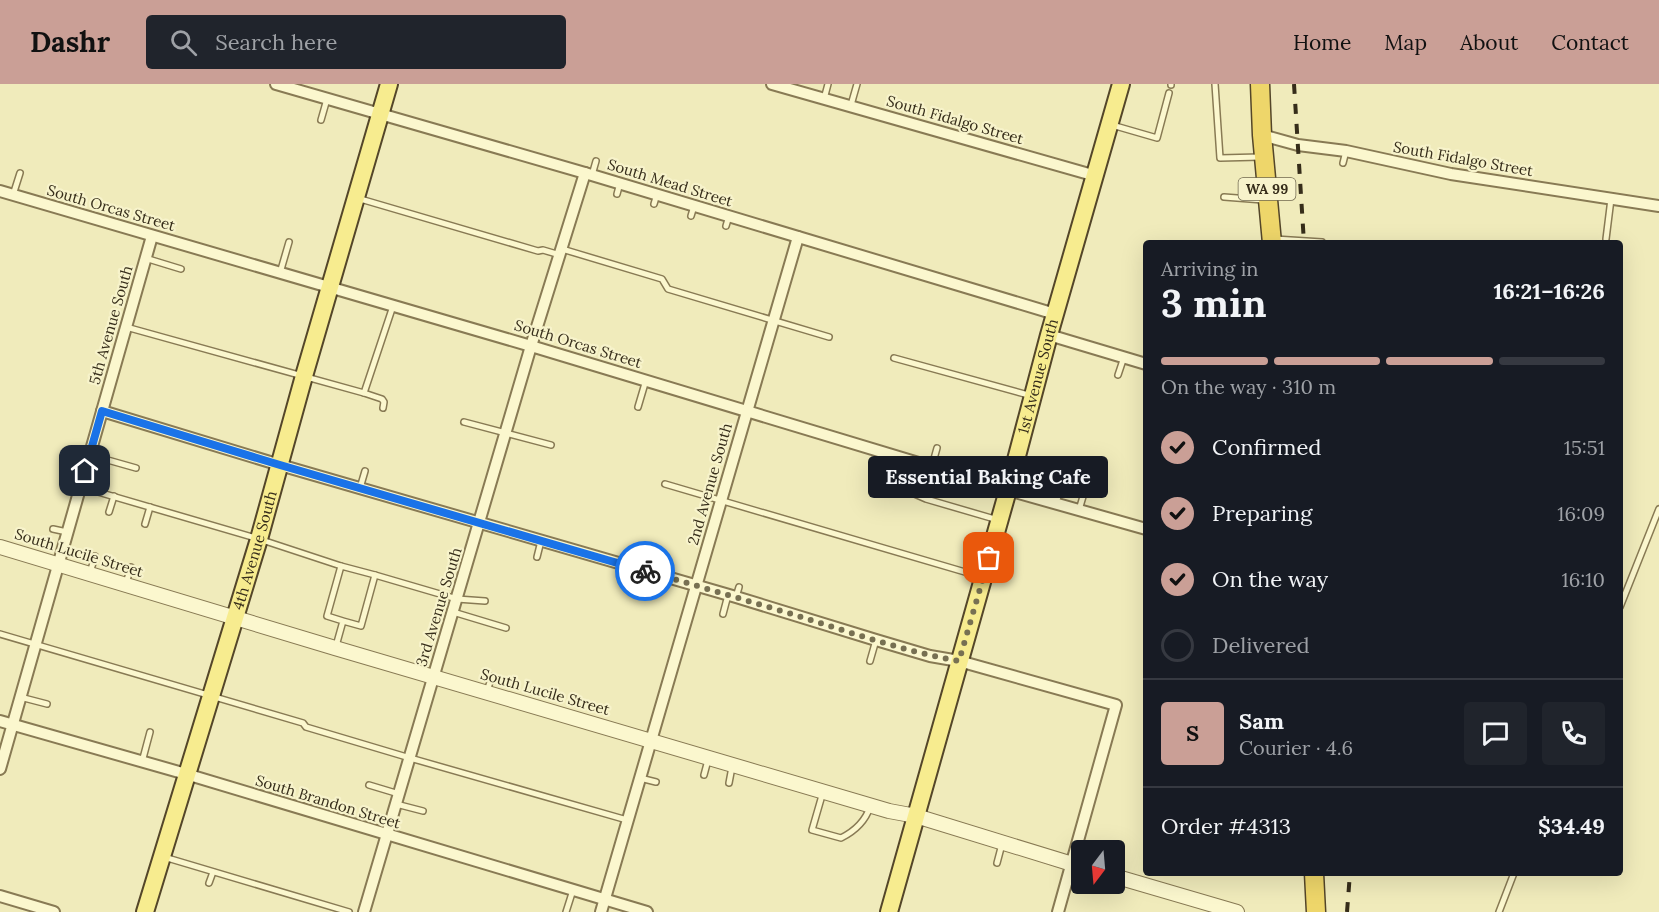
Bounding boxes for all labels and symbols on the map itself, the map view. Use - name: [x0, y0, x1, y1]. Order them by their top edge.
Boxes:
- street label: South Fidalgo Street: [884, 91, 1026, 148]
- street label: South Fidalgo Street: [1392, 137, 1535, 180]
- street label: South Mead Street: [605, 154, 735, 211]
- road number: WA 99: [1238, 178, 1296, 200]
- street label: South Orcas Street: [45, 180, 178, 235]
- street label: 5th Avenue South: [84, 263, 137, 387]
- street label: South Orcas Street: [512, 315, 644, 372]
- street label: 1st Avenue South: [1013, 317, 1062, 436]
- street label: 2nd Avenue South: [683, 421, 736, 547]
- pin: [59, 445, 110, 496]
- callout: Essential Baking Cafe: [869, 456, 1109, 498]
- street label: 4th Avenue South: [228, 489, 281, 612]
- street label: South Lucile Street: [13, 524, 146, 581]
- pin: [963, 532, 1014, 583]
- courier: [615, 541, 675, 601]
- street label: 3rd Avenue South: [411, 545, 466, 669]
- street label: South Lucile Street: [478, 664, 612, 719]
- street label: South Brandon Street: [253, 770, 403, 833]
- north arrow: [1071, 840, 1125, 894]

